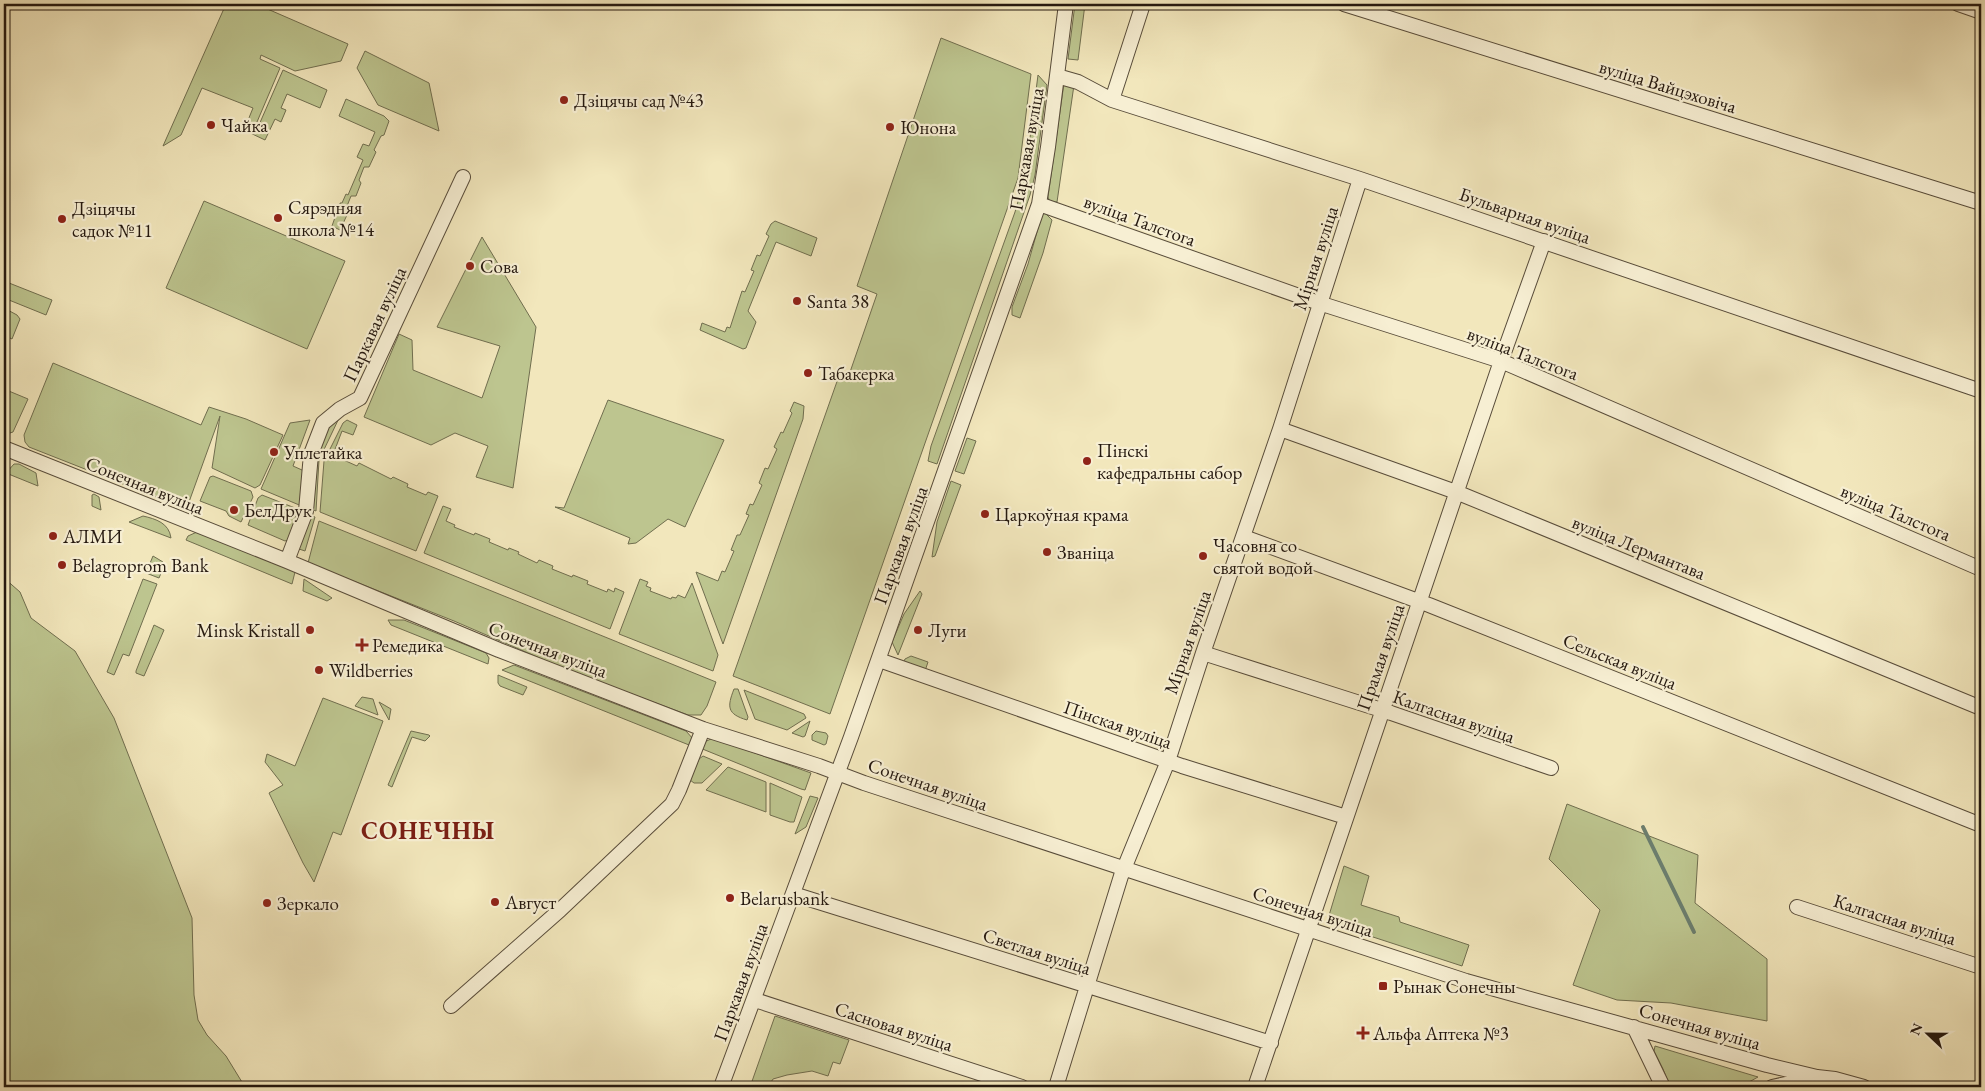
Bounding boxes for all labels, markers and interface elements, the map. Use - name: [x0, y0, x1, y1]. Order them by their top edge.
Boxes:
- street label: вуліца Вайцэховіча: [1596, 54, 1740, 119]
- street label: Паркавая вуліца: [1003, 85, 1050, 212]
- place label: Дзіцячы сад №43: [574, 88, 704, 113]
- marker: Дзіцячы сад №43: [558, 94, 570, 106]
- place label: Чайка: [221, 113, 268, 138]
- place label: Юнона: [900, 115, 957, 140]
- marker: Чайка: [205, 119, 217, 131]
- marker: Юнона: [884, 121, 896, 133]
- street label: Бульварная вуліца: [1456, 181, 1594, 250]
- street label: вуліца Талстога: [1080, 189, 1200, 252]
- place label: Сярэдняя школа №14: [288, 195, 375, 242]
- place label: Дзіцячы садок №11: [72, 196, 153, 243]
- street label: Мірная вуліца: [1287, 202, 1344, 313]
- marker: Сярэдняя школа №14: [272, 212, 284, 224]
- marker: Дзіцячы садок №11: [56, 213, 68, 225]
- place label: Сова: [480, 254, 519, 279]
- marker: Сова: [464, 260, 476, 272]
- street label: Паркавая вуліца: [337, 262, 412, 386]
- place label: Santa 38: [807, 289, 869, 314]
- marker: Santa 38: [791, 295, 803, 307]
- street label: вуліца Талстога: [1464, 321, 1582, 386]
- place label: Табакерка: [818, 361, 895, 386]
- marker: Табакерка: [802, 367, 814, 379]
- place label: Пінскі кафедральны сабор: [1097, 438, 1243, 485]
- place label: Уплетайка: [283, 440, 363, 465]
- marker: Уплетайка: [268, 446, 280, 458]
- street label: Сонечная вуліца: [82, 450, 208, 521]
- marker: Пінскі кафедральны сабор: [1081, 455, 1093, 467]
- street label: вуліца Талстога: [1837, 478, 1955, 547]
- street label: Паркавая вуліца: [867, 482, 934, 608]
- place label: БелДрук: [244, 498, 312, 523]
- place label: Царкоўная крама: [995, 502, 1129, 527]
- marker: БелДрук: [228, 504, 240, 516]
- marker: Царкоўная крама: [979, 508, 991, 520]
- street label: вуліца Лермантава: [1569, 509, 1709, 586]
- place label: АЛМИ: [62, 524, 122, 549]
- marker: АЛМИ: [47, 530, 59, 542]
- place label: Часовня со святой водой: [1213, 533, 1313, 580]
- place label: Званіца: [1057, 540, 1115, 565]
- marker: Званіца: [1041, 546, 1053, 558]
- marker: Часовня со святой водой: [1197, 550, 1209, 562]
- place label: Belagroprom Bank: [72, 553, 210, 578]
- marker: Belagroprom Bank: [56, 559, 68, 571]
- street label: Мірная вуліца: [1158, 587, 1217, 697]
- street label: Прамая вуліца: [1351, 600, 1411, 714]
- street label: Сонечная вуліца: [485, 615, 611, 684]
- place label: Minsk Kristall: [197, 618, 300, 643]
- place label: Луги: [928, 618, 967, 643]
- marker: Minsk Kristall: [304, 624, 316, 636]
- marker: Луги: [912, 624, 924, 636]
- street label: Сельская вуліца: [1559, 627, 1681, 696]
- place label: Ремедика: [372, 633, 444, 658]
- marker: Ремедика: [356, 639, 368, 651]
- place label: Wildberries: [329, 658, 413, 683]
- marker: Wildberries: [313, 664, 325, 676]
- street label: Калгасная вуліца: [1389, 684, 1519, 749]
- street label: Пінская вуліца: [1060, 694, 1176, 755]
- street label: Сонечная вуліца: [865, 752, 992, 817]
- district label: СОНЕЧНЫ: [361, 815, 495, 846]
- street label: Сонечная вуліца: [1249, 880, 1377, 943]
- place label: Belarusbank: [740, 886, 830, 911]
- street label: Калгасная вуліца: [1830, 888, 1960, 951]
- place label: Август: [504, 890, 557, 915]
- place label: Зеркало: [277, 891, 339, 916]
- marker: Belarusbank: [724, 892, 736, 904]
- marker: Август: [489, 896, 501, 908]
- marker: Зеркало: [261, 897, 273, 909]
- street label: Паркавая вуліца: [707, 919, 774, 1045]
- street label: Светлая вуліца: [980, 922, 1094, 981]
- place label: Рынак Сонечны: [1393, 974, 1516, 999]
- marker: Рынак Сонечны: [1377, 980, 1389, 992]
- street label: Сасновая вуліца: [832, 996, 956, 1057]
- street label: Сонечная вуліца: [1636, 997, 1764, 1056]
- north arrow: [1902, 1008, 1952, 1058]
- text: N: [1905, 1020, 1927, 1038]
- place label: Альфа Аптека №3: [1372, 1021, 1509, 1046]
- marker: Альфа Аптека №3: [1357, 1027, 1369, 1039]

